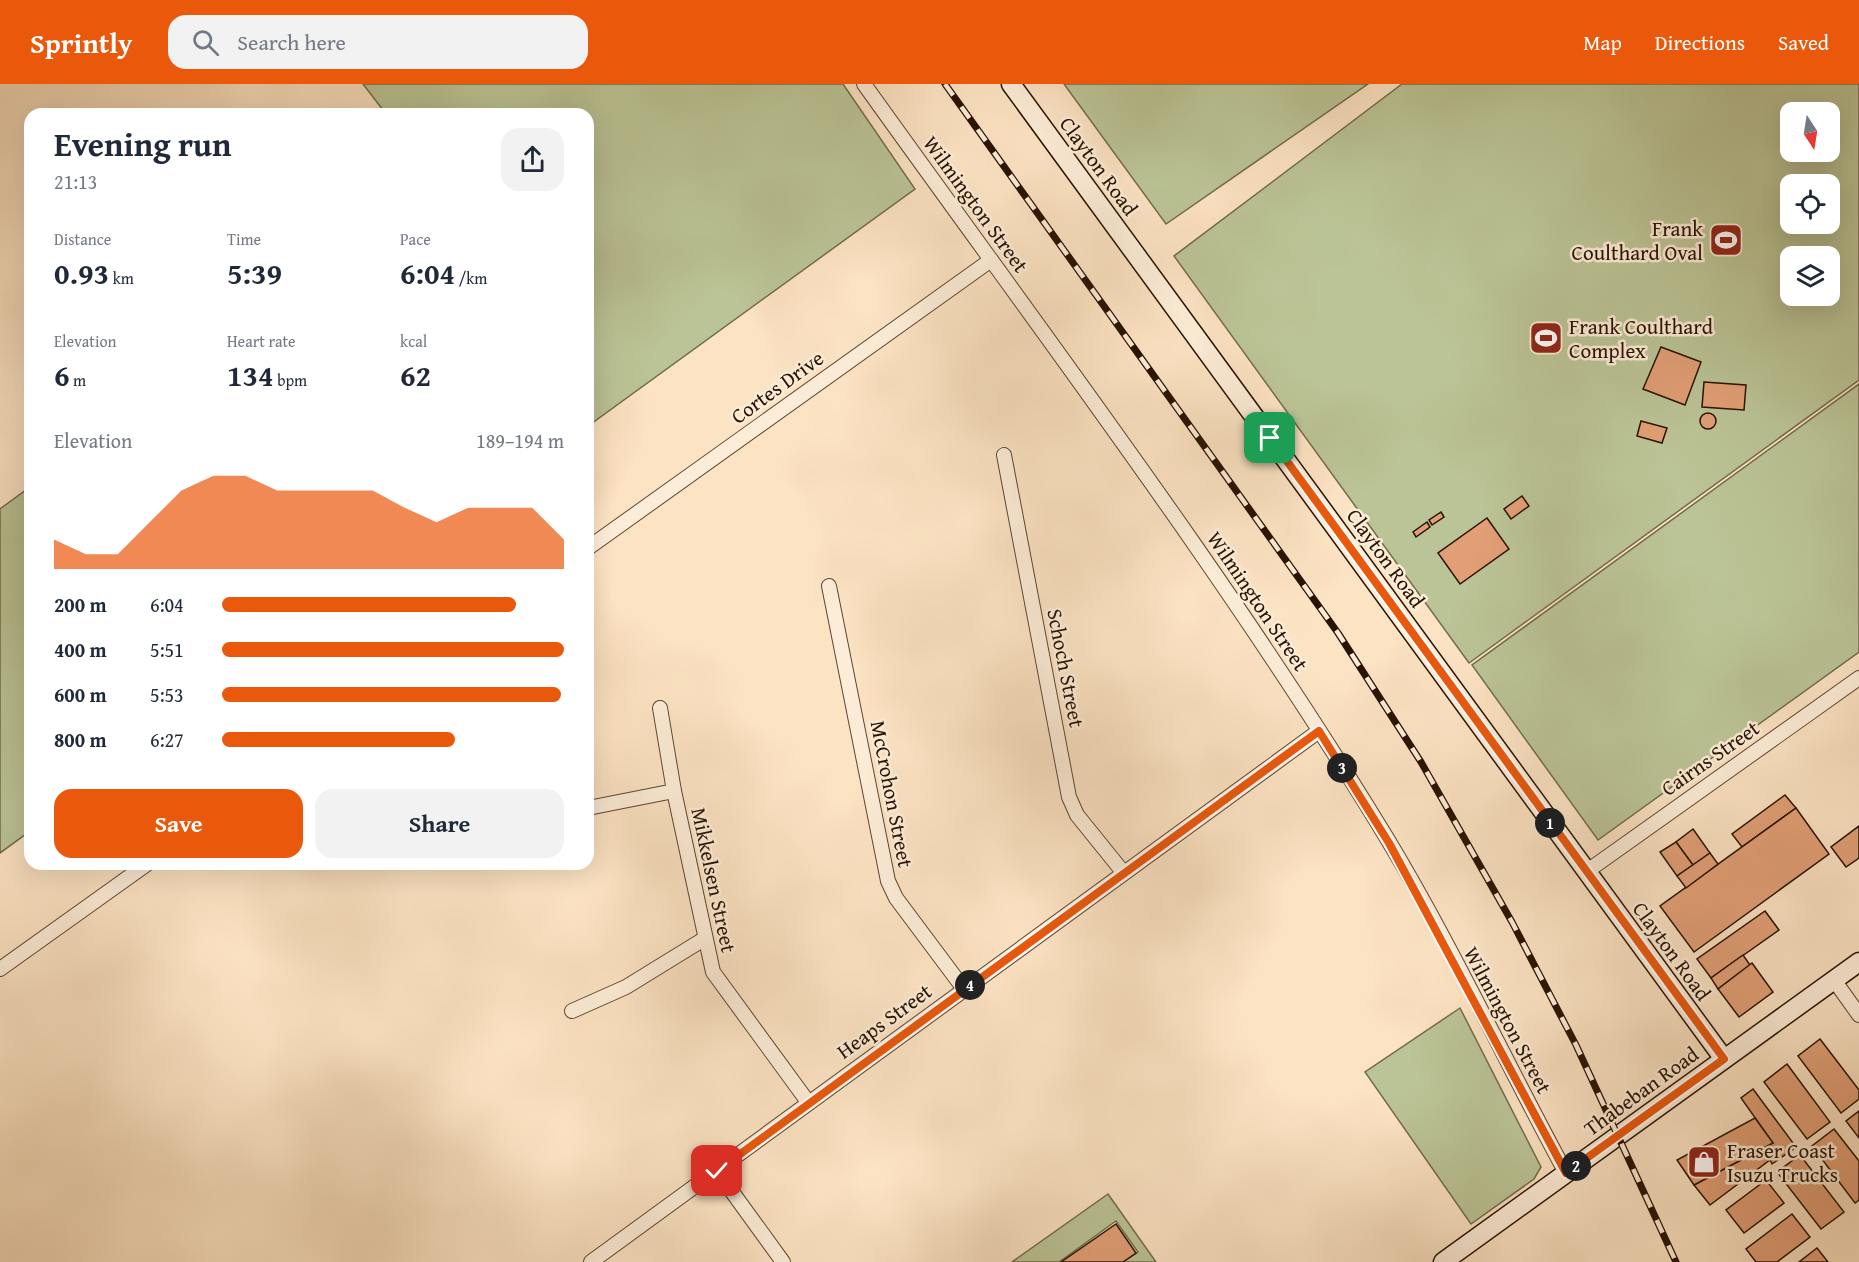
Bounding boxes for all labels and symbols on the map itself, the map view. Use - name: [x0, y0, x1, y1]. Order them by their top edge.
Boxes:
- north arrow: [1780, 102, 1840, 162]
- street label: Clayton Road: [1052, 110, 1146, 223]
- street label: Wilmington Street: [916, 129, 1037, 279]
- place label: Frank Coulthard Oval: [1572, 213, 1703, 268]
- sports icon: Frank Coulthard Oval: [1708, 222, 1744, 258]
- place label: Frank Coulthard Complex: [1569, 311, 1714, 366]
- sports icon: Frank Coulthard Complex: [1528, 320, 1564, 356]
- street label: Cortes Drive: [724, 343, 830, 431]
- pin: [1244, 412, 1295, 463]
- street label: Clayton Road: [1339, 502, 1433, 615]
- street label: Wilmington Street: [1200, 525, 1317, 678]
- street label: Schoch Street: [1039, 606, 1093, 731]
- street label: Cairns Street: [1655, 712, 1766, 803]
- street label: McCrohon Street: [863, 718, 922, 871]
- pin: 3: [1327, 753, 1357, 783]
- street label: Mikkelsen Street: [684, 805, 745, 956]
- pin: 1: [1535, 808, 1565, 838]
- street label: Clayton Road: [1625, 895, 1719, 1008]
- street label: Wilmington Street: [1456, 941, 1560, 1100]
- pin: 4: [955, 970, 985, 1000]
- street label: Heaps Street: [830, 975, 939, 1066]
- street label: Thabeban Road: [1577, 1038, 1706, 1143]
- place label: Fraser Coast Isuzu Trucks: [1727, 1135, 1838, 1190]
- shop icon: Fraser Coast Isuzu Trucks: [1686, 1144, 1722, 1180]
- pin: [691, 1145, 742, 1196]
- pin: 2: [1561, 1151, 1591, 1181]

